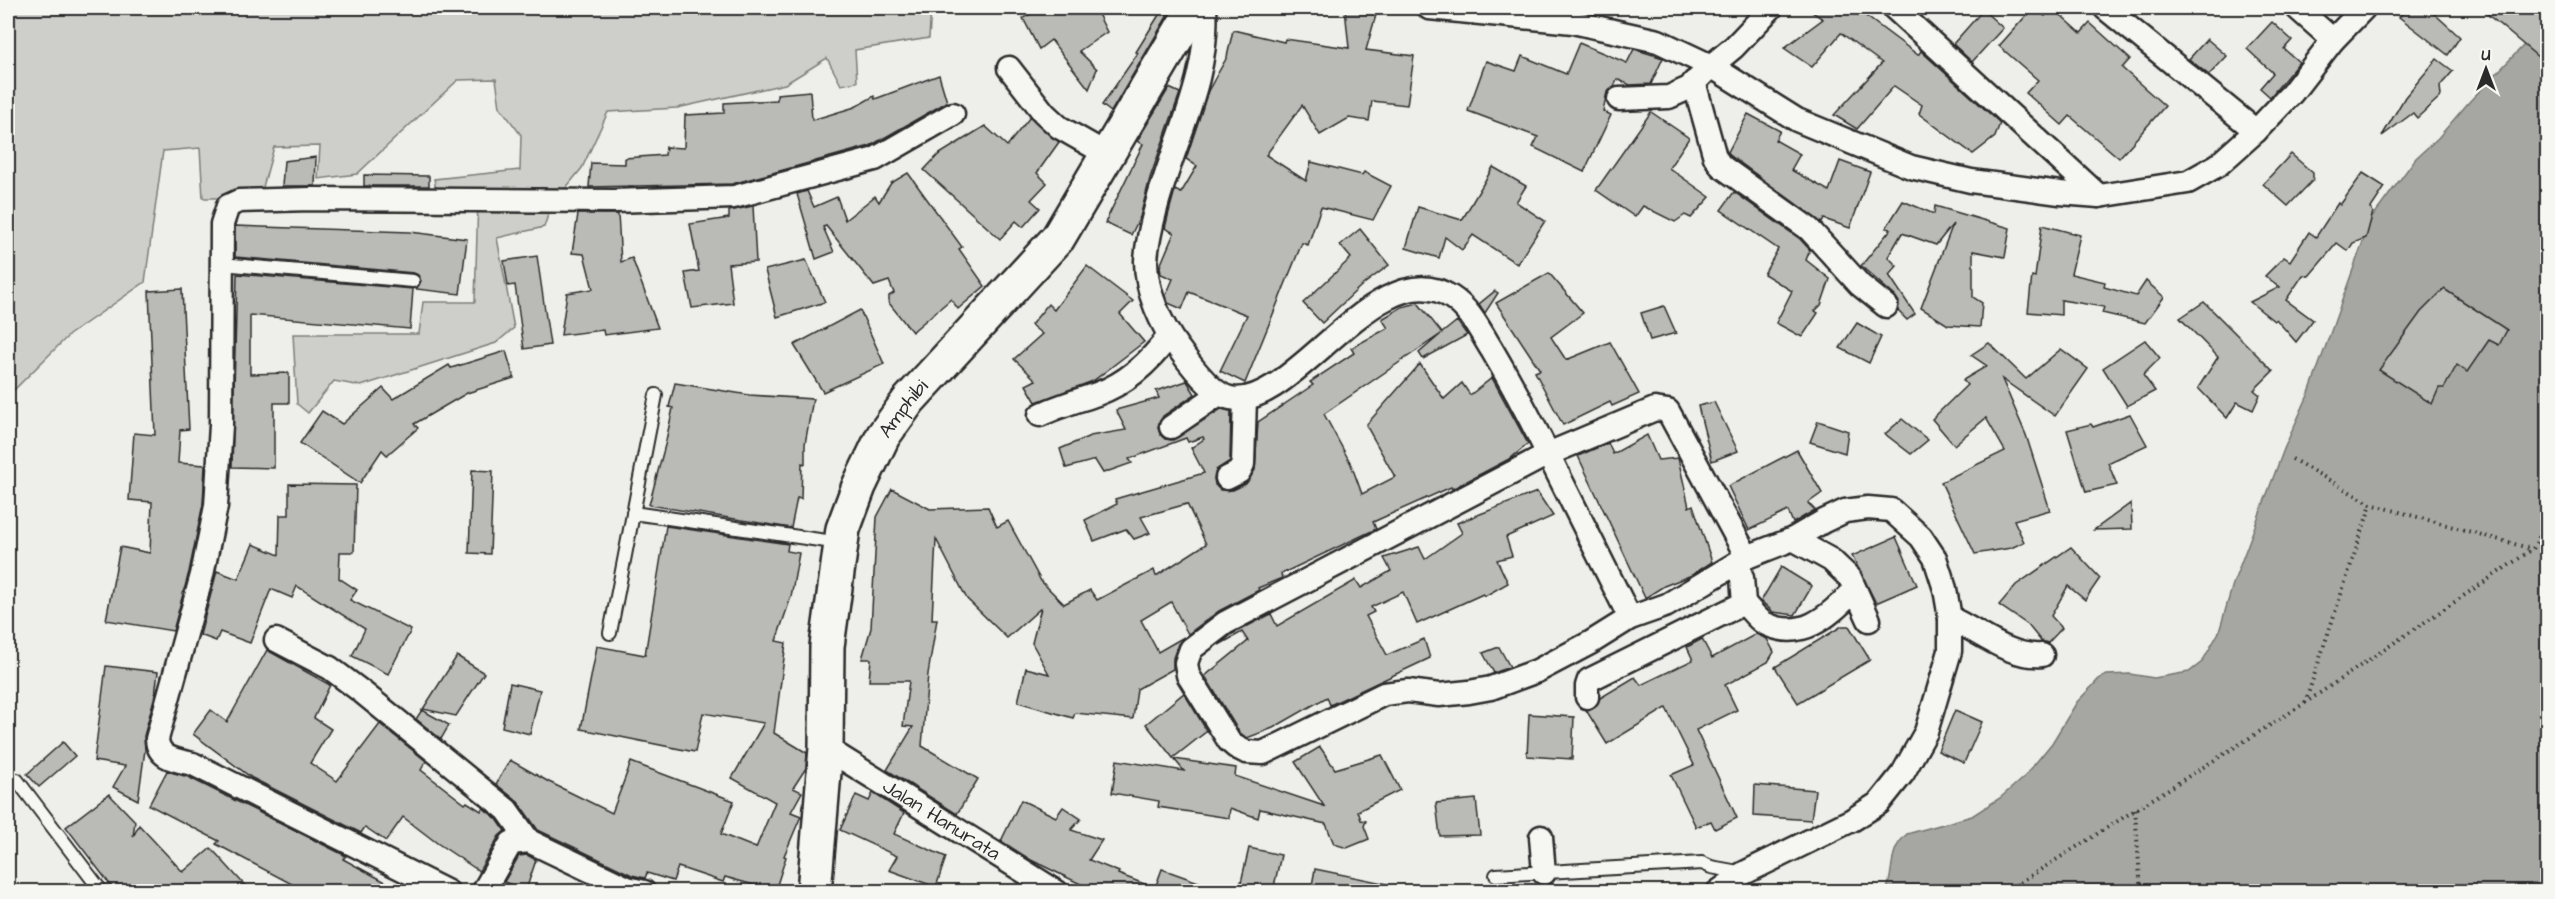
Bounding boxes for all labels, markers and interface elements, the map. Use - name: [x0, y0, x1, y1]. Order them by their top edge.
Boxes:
- north arrow: [2456, 39, 2516, 99]
- text: U: [2482, 44, 2491, 66]
- street label: Amphibi: [872, 374, 935, 444]
- street label: Jalan Hanurata: [877, 773, 1006, 867]

